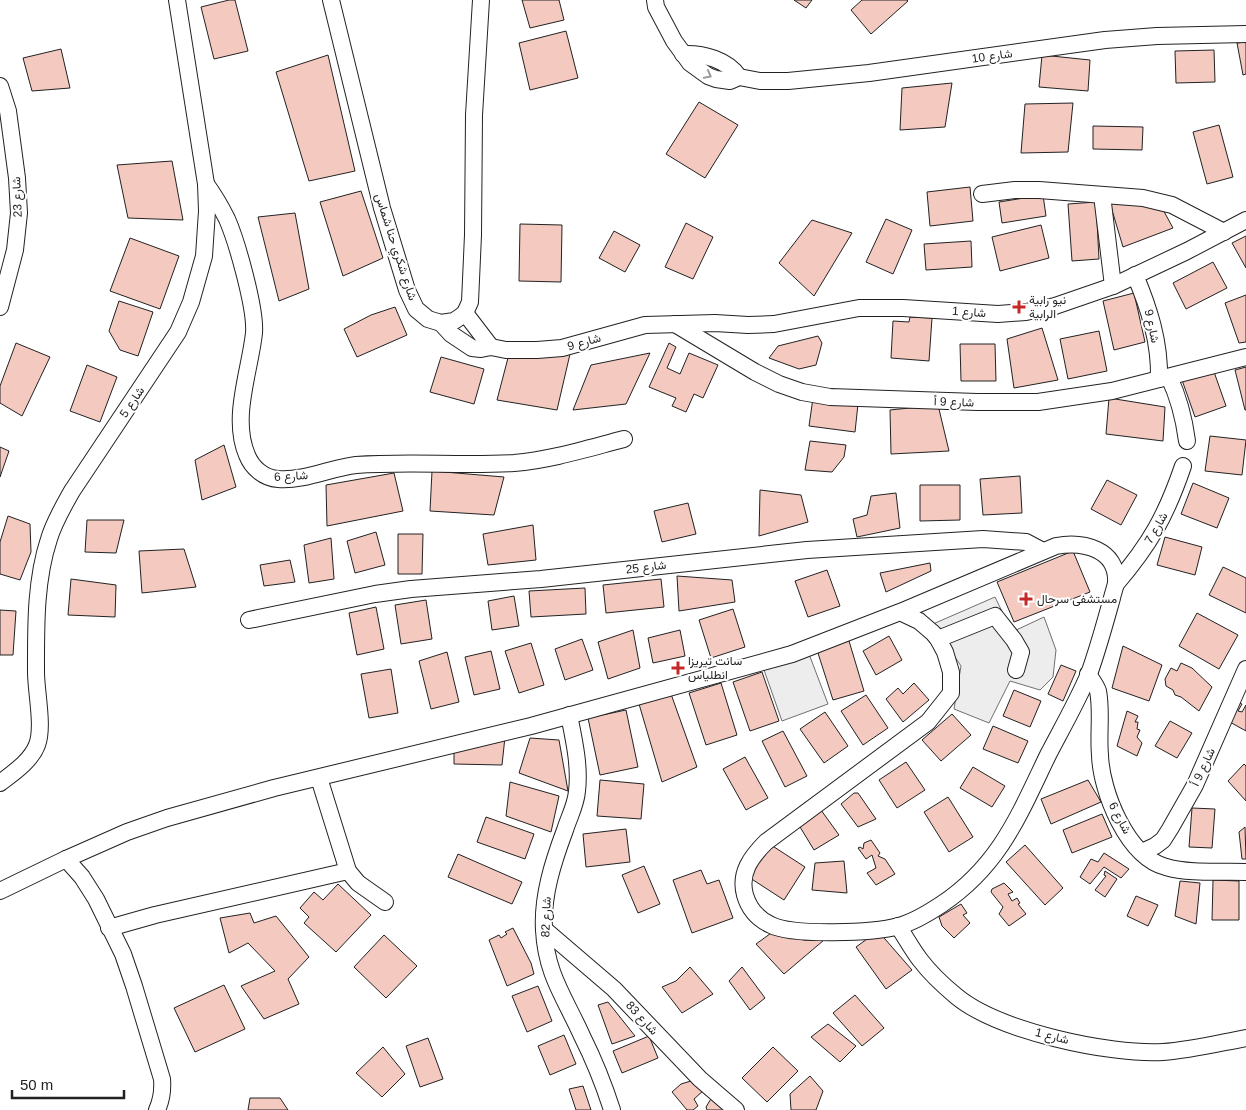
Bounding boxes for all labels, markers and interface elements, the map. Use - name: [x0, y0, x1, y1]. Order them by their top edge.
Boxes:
- street label: شارع 10: [971, 46, 1013, 68]
- one-way arrow: [703, 69, 712, 79]
- street label: شارع 23: [9, 176, 27, 218]
- street label: شارع شكري حنا شماس: [369, 192, 420, 303]
- place label: نيو رابية الرابية: [1029, 293, 1066, 322]
- marker: نيو رابية الرابية: [1013, 301, 1025, 313]
- street label: شارع 1: [951, 304, 987, 322]
- street label: شارع 9: [1140, 308, 1162, 345]
- street label: شارع 9: [566, 331, 603, 355]
- street label: شارع 5: [117, 384, 149, 421]
- street label: شارع 9 أ: [934, 394, 974, 412]
- street label: شارع 6: [274, 468, 309, 486]
- street label: شارع 7: [1141, 510, 1172, 547]
- street label: شارع 25: [625, 558, 667, 578]
- marker: مستشفى سرحال: [1019, 592, 1033, 606]
- place label: مستشفى سرحال: [1037, 592, 1117, 607]
- place label: سانت تيريزا انطلياس: [688, 654, 742, 683]
- marker: سانت تيريزا انطلياس: [672, 662, 684, 674]
- street label: شارع 9 أ: [1188, 746, 1220, 789]
- street label: شارع 6: [1104, 800, 1134, 837]
- street label: شارع 82: [538, 896, 556, 938]
- street label: شارع 83: [621, 998, 661, 1039]
- street label: شارع 1: [1033, 1025, 1070, 1049]
- scale bar: [12, 1068, 125, 1100]
- text: 50 m: [20, 1076, 53, 1093]

